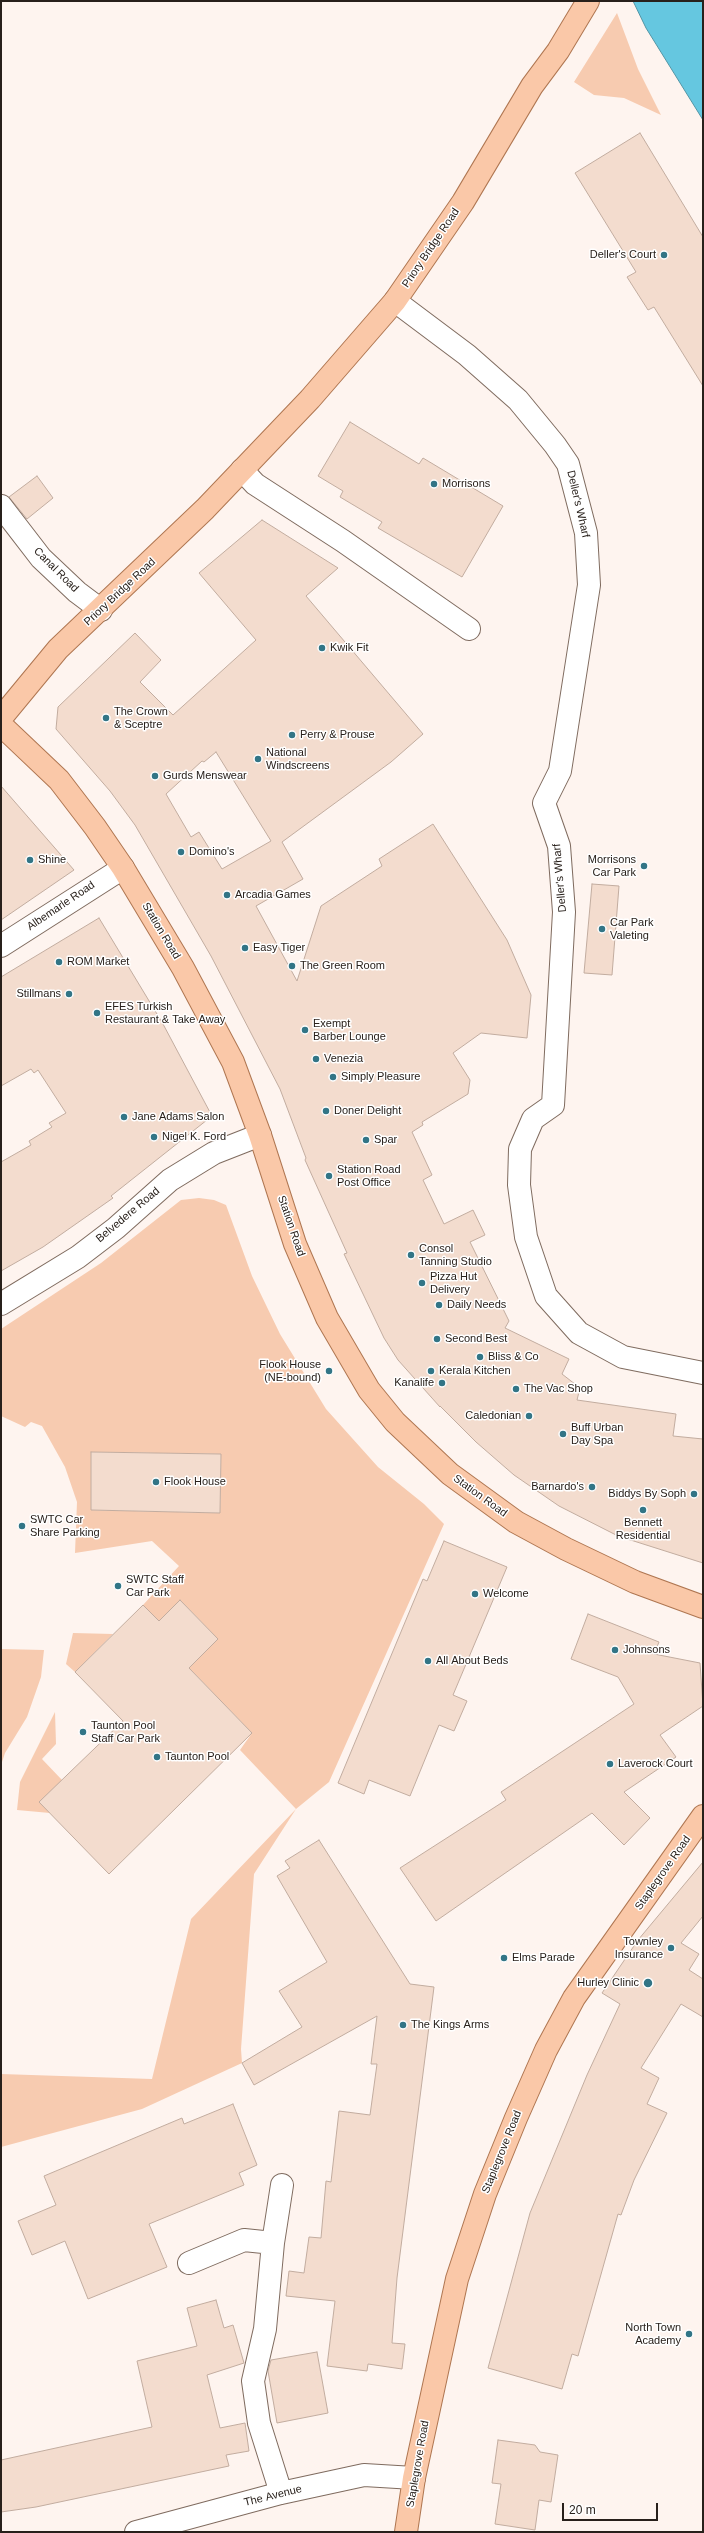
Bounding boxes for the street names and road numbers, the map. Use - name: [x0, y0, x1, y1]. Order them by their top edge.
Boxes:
- street label: Priory Bridge Road: [400, 206, 462, 290]
- street label: Deller's Wharf: [564, 469, 592, 539]
- street label: Canal Road: [31, 545, 81, 595]
- street label: Priory Bridge Road: [82, 555, 158, 629]
- street label: Deller's Wharf: [550, 843, 570, 913]
- street label: Albemarle Road: [25, 878, 97, 934]
- street label: Station Road: [139, 900, 183, 962]
- street label: Belvedere Road: [94, 1185, 162, 1245]
- street label: Station Road: [274, 1194, 308, 1258]
- street label: Station Road: [450, 1472, 510, 1520]
- street label: Staplegrove Road: [632, 1833, 694, 1913]
- street label: Staplegrove Road: [479, 2109, 525, 2195]
- street label: Staplegrove Road: [404, 2419, 432, 2509]
- street label: The Avenue: [243, 2482, 303, 2510]

